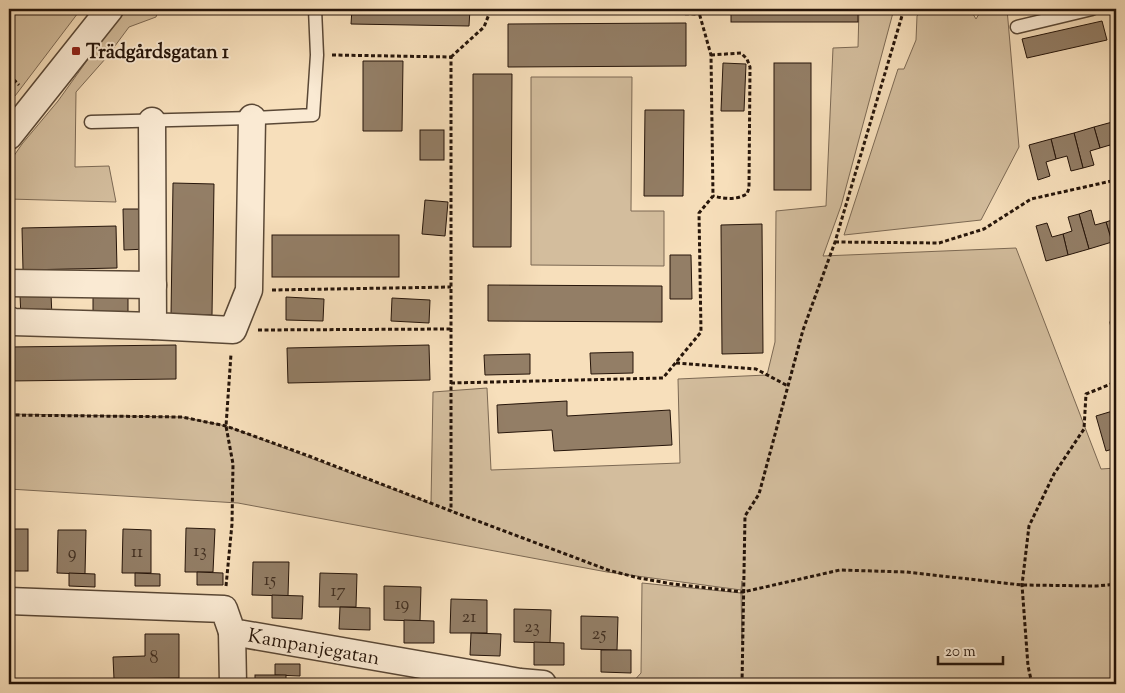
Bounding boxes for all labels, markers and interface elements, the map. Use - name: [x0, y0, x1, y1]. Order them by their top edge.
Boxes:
- place label: Trädgårdsgatan 1: [86, 39, 229, 68]
- marker: Trädgårdsgatan 1: [70, 45, 82, 57]
- house number: 13: [193, 539, 207, 565]
- house number: 11: [131, 540, 143, 566]
- house number: 9: [68, 541, 77, 567]
- house number: 15: [264, 568, 276, 594]
- house number: 17: [330, 579, 346, 605]
- house number: 19: [395, 592, 410, 618]
- house number: 21: [462, 605, 476, 631]
- house number: 23: [524, 615, 540, 641]
- house number: 25: [592, 622, 606, 648]
- street label: Kampanjegatan: [245, 623, 382, 674]
- scale bar: [938, 633, 1002, 665]
- text: 20 m: [945, 642, 976, 663]
- house number: 8: [150, 646, 159, 672]

